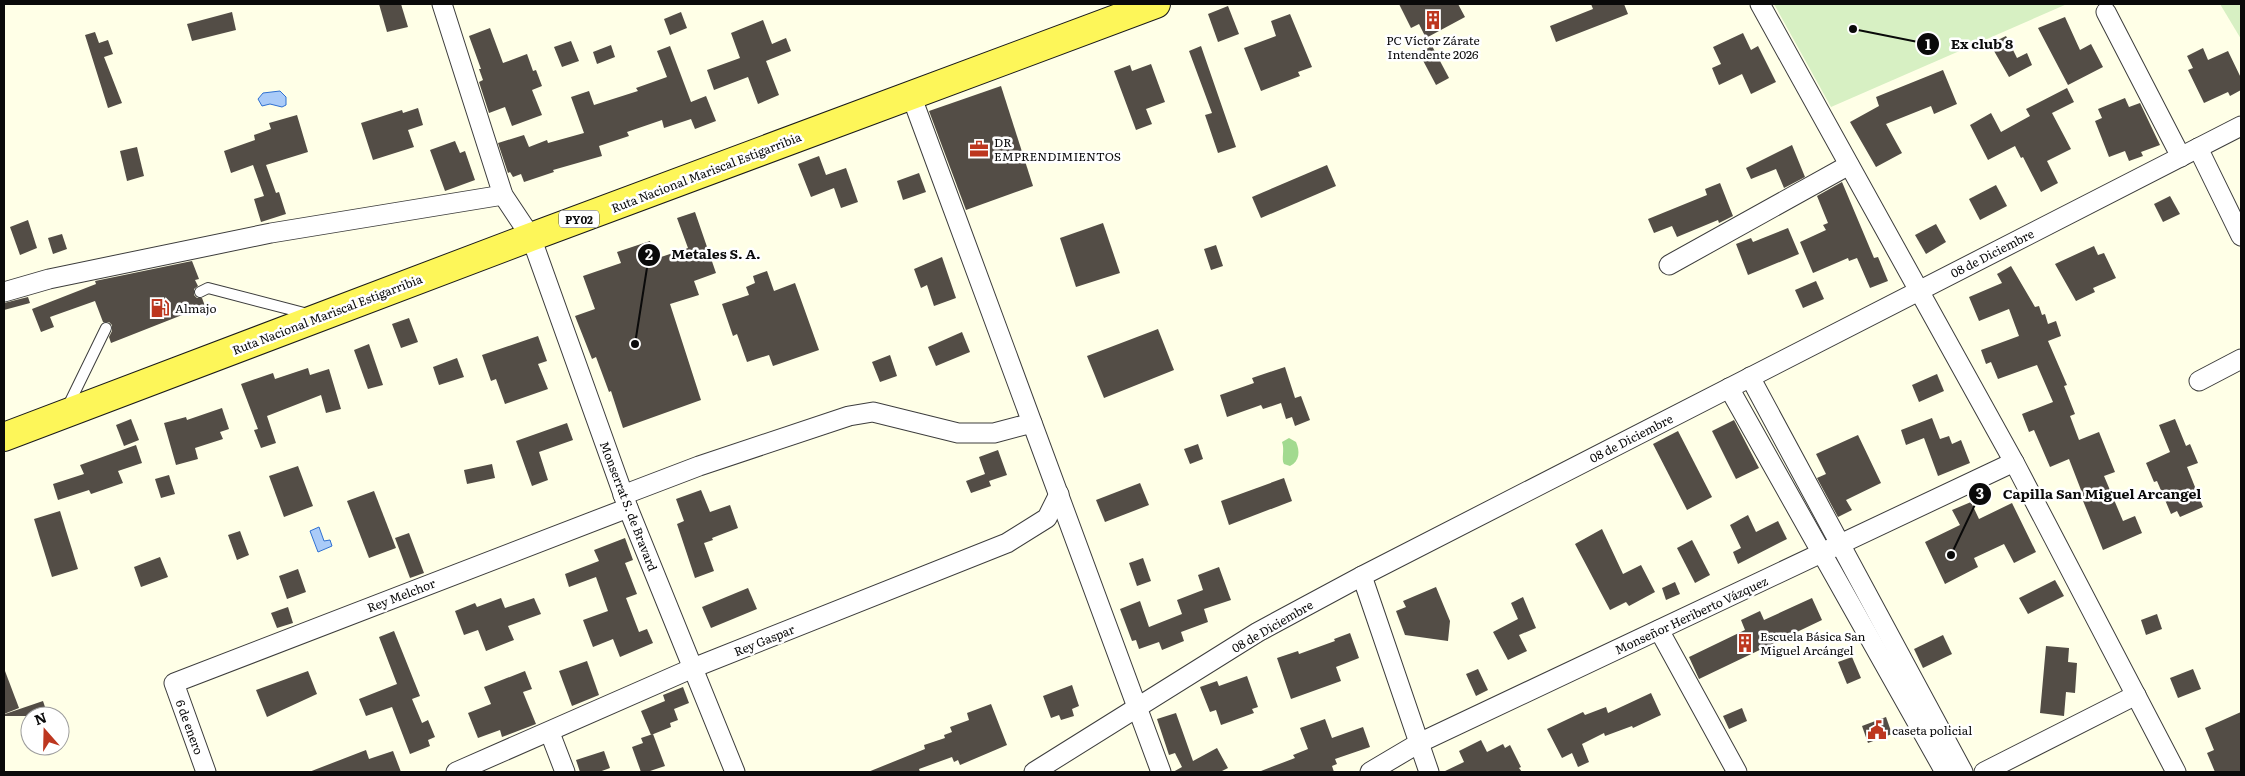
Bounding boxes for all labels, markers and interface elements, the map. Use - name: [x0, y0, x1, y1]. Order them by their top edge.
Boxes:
- building icon: PC Víctor Zárate Intendente 2026: [1422, 9, 1444, 31]
- callout: Ex club 8: [1915, 30, 2023, 59]
- place label: PC Víctor Zárate Intendente 2026: [1386, 31, 1480, 63]
- text: 1: [1925, 32, 1931, 55]
- text: Ex club 8: [1951, 33, 2013, 53]
- street label: Ruta Nacional Mariscal Estigarribia: [608, 127, 804, 217]
- place label: DR EMPRENDIMIENTOS: [994, 133, 1121, 165]
- office icon: DR EMPRENDIMIENTOS: [968, 138, 990, 160]
- road number: PY02: [559, 210, 599, 228]
- street label: 08 de Diciembre: [1947, 224, 2037, 282]
- callout: Metales S. A.: [637, 240, 771, 269]
- text: 2: [645, 242, 653, 265]
- text: Metales S. A.: [671, 243, 761, 263]
- street label: Ruta Nacional Mariscal Estigarribia: [229, 269, 425, 359]
- fuel station icon: Almajo: [149, 297, 171, 319]
- place label: Almajo: [175, 299, 216, 317]
- street label: 08 de Diciembre: [1586, 409, 1676, 467]
- street label: Monserrat S. de Bravard: [596, 438, 662, 574]
- callout: Capilla San Miguel Arcangel: [1968, 479, 2211, 508]
- text: 3: [1976, 481, 1984, 504]
- text: Capilla San Miguel Arcangel: [2003, 483, 2201, 503]
- street label: Monseñor Heriberto Vázquez: [1612, 572, 1771, 658]
- street label: Rey Melchor: [364, 574, 438, 616]
- street label: 08 de Diciembre: [1228, 595, 1316, 657]
- street label: Rey Gaspar: [731, 620, 797, 660]
- place label: Escuela Básica San Miguel Arcángel: [1760, 627, 1866, 659]
- building icon: Escuela Básica San Miguel Arcángel: [1734, 632, 1756, 654]
- street label: 6 de enero: [172, 697, 208, 757]
- north arrow: [20, 706, 70, 756]
- text: N: [31, 706, 49, 729]
- public building icon: caseta policial: [1866, 719, 1888, 741]
- place label: caseta policial: [1892, 721, 1972, 739]

